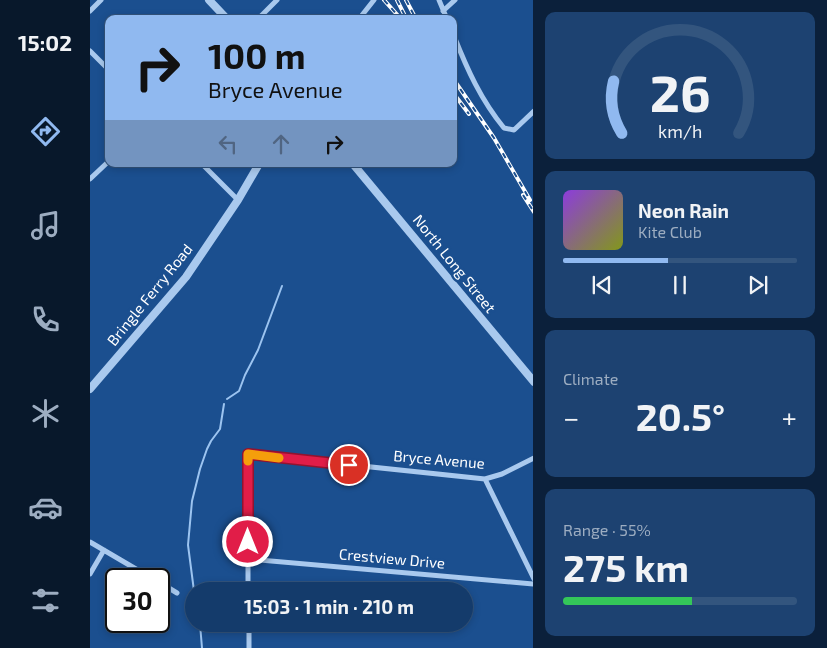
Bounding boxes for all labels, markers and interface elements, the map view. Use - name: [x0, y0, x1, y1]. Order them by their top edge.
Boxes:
- text: 15:02: [18, 29, 72, 55]
- text: 100 m: [208, 34, 306, 76]
- icon: right: [125, 35, 190, 100]
- text: 26: [650, 60, 710, 122]
- text: Bryce Avenue: [208, 76, 342, 102]
- icon: directions: [28, 114, 63, 149]
- text: km/h: [658, 120, 702, 142]
- icon: left: [214, 130, 242, 158]
- icon: ahead: [267, 130, 295, 158]
- icon: right: [320, 130, 348, 158]
- text: Neon Rain: [638, 199, 729, 222]
- icon: music: [28, 208, 63, 243]
- street label: North Long Street: [410, 211, 500, 316]
- text: Kite Club: [638, 222, 702, 241]
- street label: Bringle Ferry Road: [103, 240, 196, 349]
- icon: previous: [588, 271, 616, 299]
- icon: pause: [666, 271, 694, 299]
- icon: next: [744, 271, 772, 299]
- icon: phone: [28, 302, 63, 337]
- text: Climate: [563, 369, 618, 388]
- text: 20.5°: [636, 393, 725, 439]
- icon: climate: [28, 396, 63, 431]
- text: −: [563, 400, 579, 434]
- text: +: [782, 400, 797, 434]
- pin: [328, 444, 370, 486]
- street label: Bryce Avenue: [393, 446, 486, 472]
- icon: arrive: [335, 451, 363, 479]
- icon: car: [28, 490, 63, 525]
- position arrow: [221, 515, 273, 567]
- text: Range · 55%: [563, 520, 651, 539]
- street label: Crestview Drive: [338, 544, 446, 572]
- text: 275 km: [563, 544, 689, 590]
- speed limit sign: 30: [105, 568, 170, 633]
- icon: filters: [28, 583, 63, 618]
- text: 15:03 · 1 min · 210 m: [244, 595, 414, 618]

